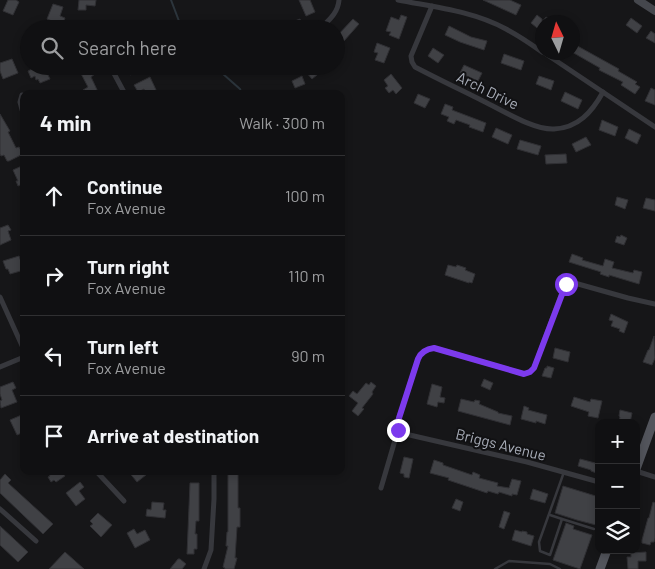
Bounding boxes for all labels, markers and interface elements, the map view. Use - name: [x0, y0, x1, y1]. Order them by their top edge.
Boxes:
- north arrow: [535, 15, 580, 60]
- search box: [20, 20, 345, 75]
- icon: search: [38, 34, 66, 62]
- text: Search here: [78, 36, 177, 59]
- street label: Arch Drive: [454, 67, 522, 113]
- text: 4 min: [40, 110, 91, 135]
- text: Walk · 300 m: [239, 113, 325, 132]
- text: Continue: [87, 175, 163, 198]
- icon: ahead: [40, 182, 68, 210]
- text: 100 m: [285, 186, 325, 205]
- text: Fox Avenue: [87, 198, 166, 217]
- text: Turn right: [87, 255, 169, 278]
- icon: right: [40, 262, 68, 290]
- text: 110 m: [288, 266, 325, 285]
- route start: [555, 273, 578, 296]
- text: Fox Avenue: [87, 278, 166, 297]
- text: Turn left: [87, 335, 158, 358]
- icon: left: [40, 342, 68, 370]
- text: 90 m: [291, 346, 325, 365]
- text: Fox Avenue: [87, 358, 166, 377]
- route end: [387, 419, 410, 442]
- map controls: [595, 419, 640, 554]
- button: +: [595, 419, 640, 464]
- icon: arrive: [40, 422, 68, 450]
- text: Arrive at destination: [87, 424, 259, 447]
- street label: Briggs Avenue: [454, 424, 548, 464]
- button: −: [595, 464, 640, 509]
- button: layers: [595, 509, 640, 554]

